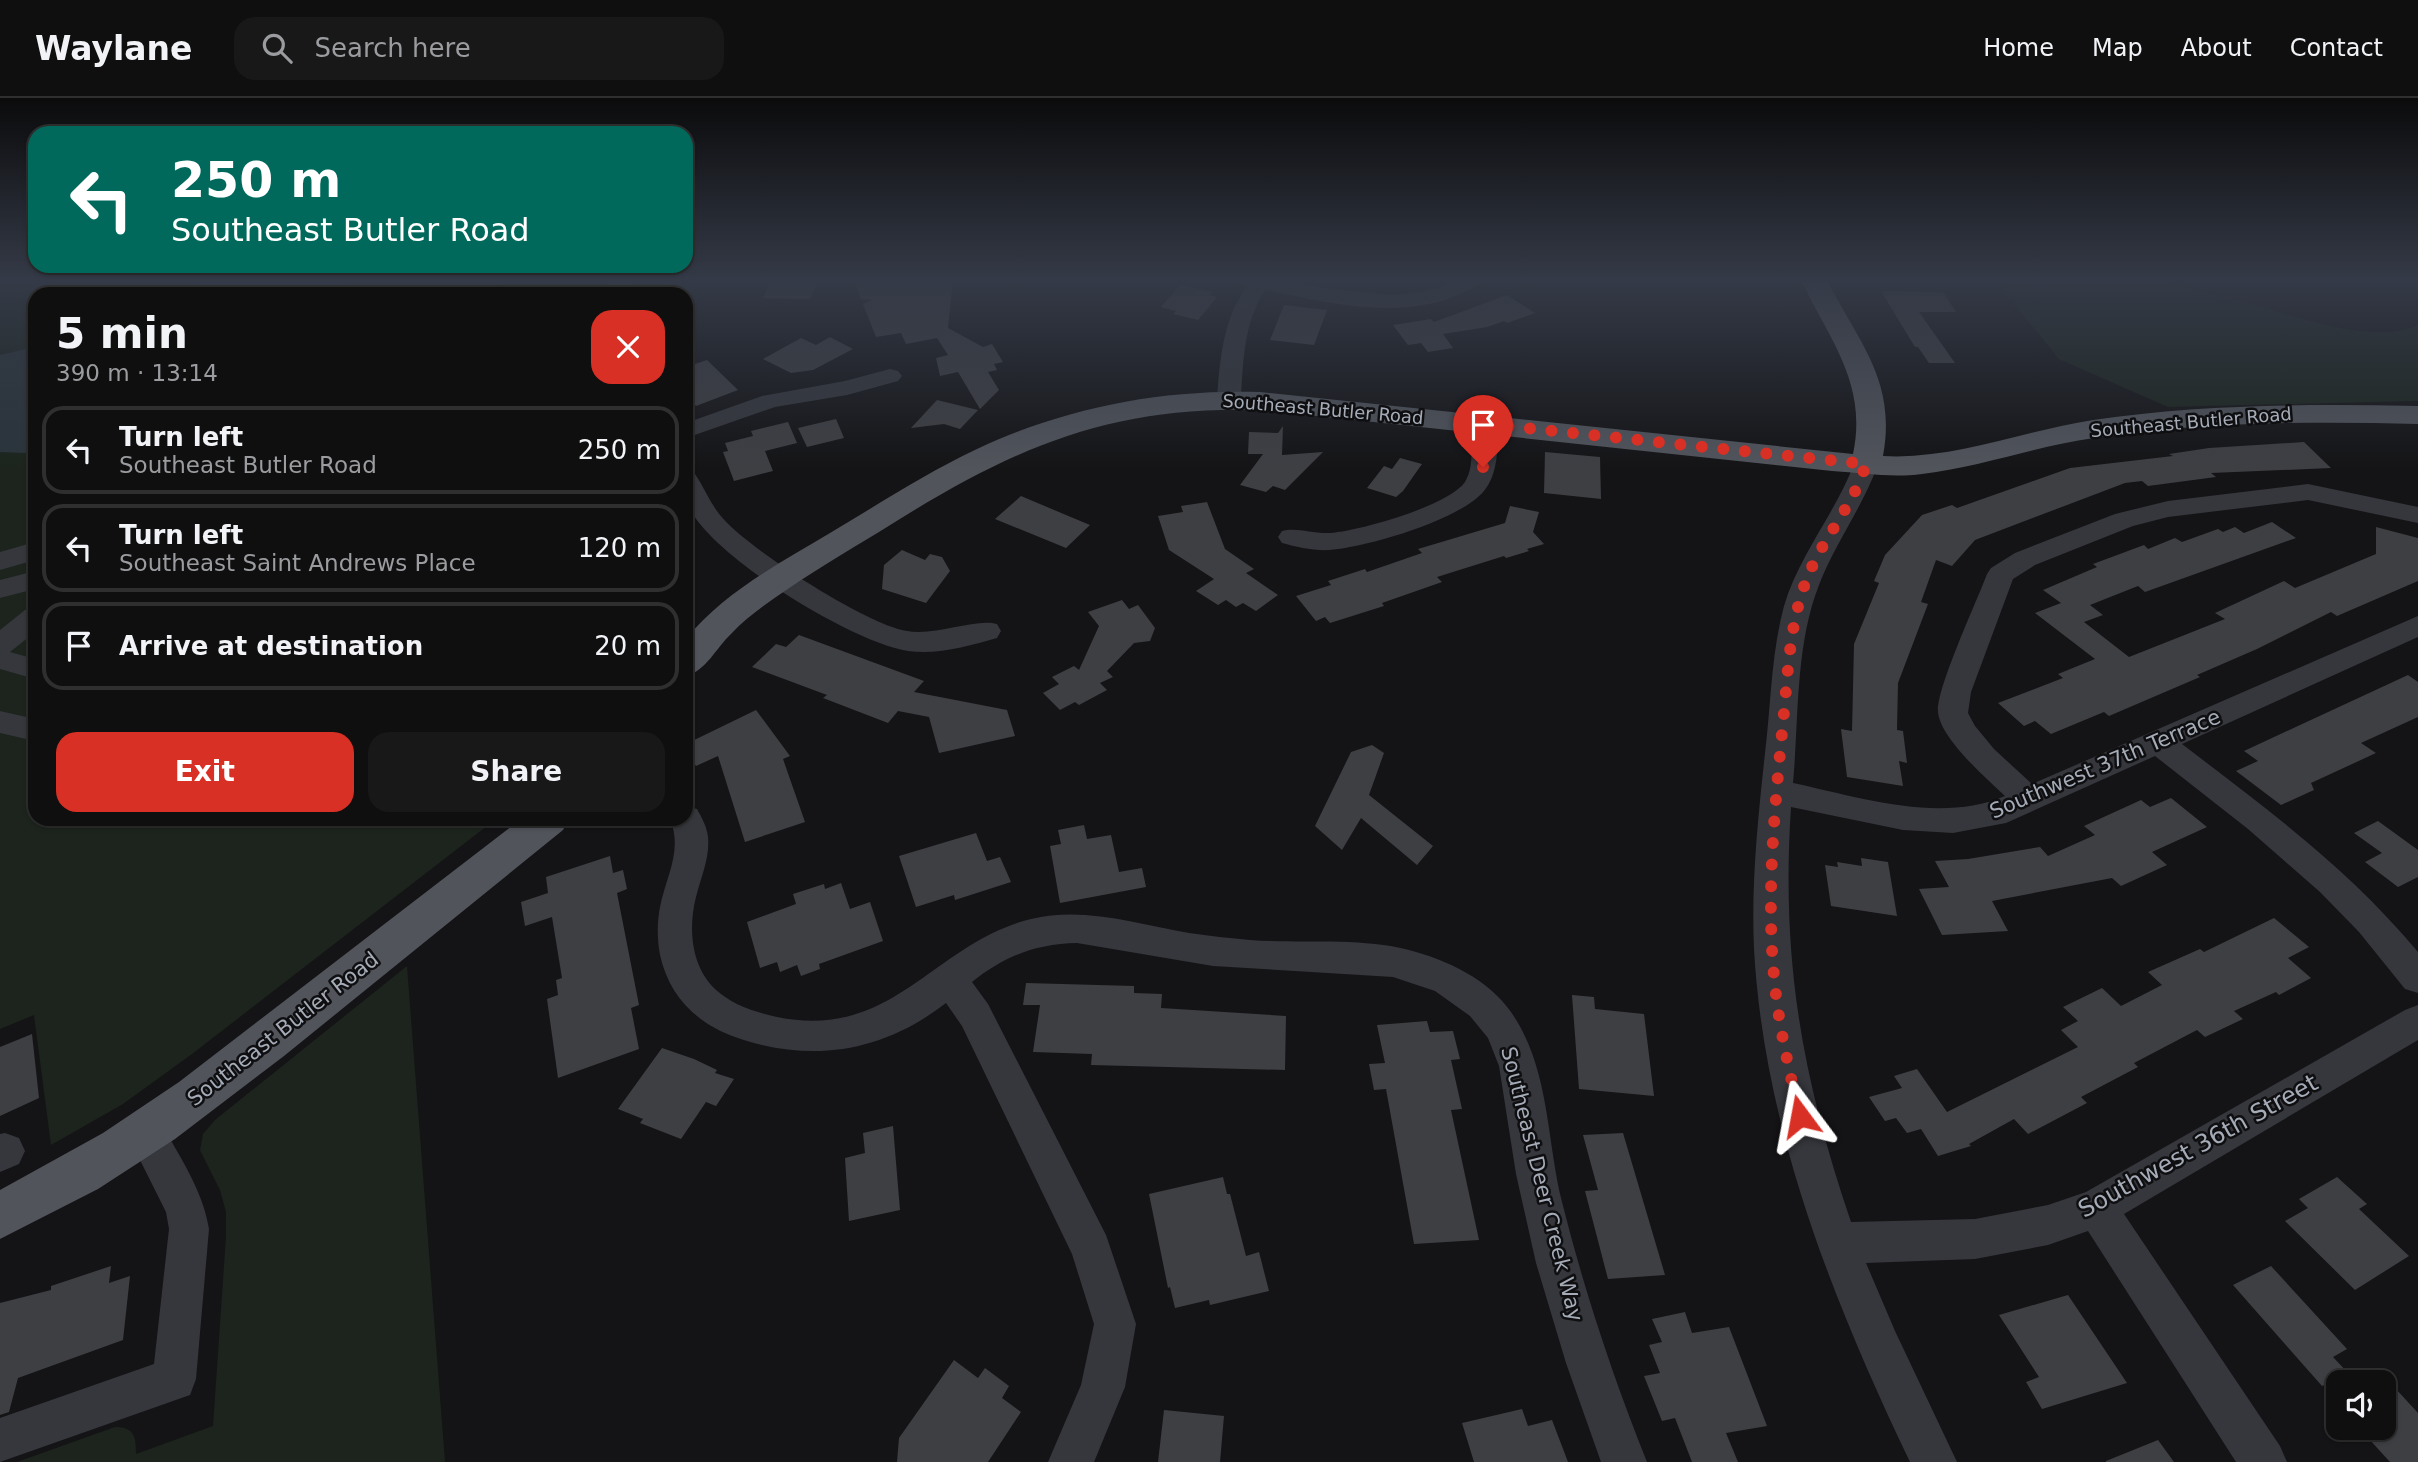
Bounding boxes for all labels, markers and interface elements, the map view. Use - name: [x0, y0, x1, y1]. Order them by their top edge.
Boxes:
- search box: [234, 17, 724, 80]
- text: Waylane: [35, 29, 192, 68]
- icon: search: [258, 29, 296, 67]
- text: Search here: [314, 33, 471, 63]
- text: Home: [1983, 34, 2054, 62]
- text: Map: [2092, 34, 2143, 62]
- text: About: [2181, 34, 2252, 62]
- text: Contact: [2290, 34, 2383, 62]
- text: 250 m: [171, 152, 341, 209]
- icon: left: [56, 154, 147, 245]
- text: Southeast Butler Road: [171, 211, 530, 249]
- text: 5 min: [56, 309, 188, 358]
- button: close: [591, 310, 665, 384]
- text: 390 m · 13:14: [56, 360, 218, 386]
- street label: Southeast Butler Road: [1222, 390, 1424, 428]
- pin: [1453, 395, 1513, 467]
- street label: Southeast Butler Road: [2090, 403, 2292, 441]
- icon: arrive: [1464, 406, 1502, 444]
- text: Turn left: [119, 422, 243, 452]
- icon: left: [60, 431, 98, 469]
- text: 250 m: [578, 435, 661, 465]
- text: Southeast Butler Road: [119, 452, 377, 478]
- text: Turn left: [119, 520, 243, 550]
- icon: left: [60, 529, 98, 567]
- text: 120 m: [578, 533, 661, 563]
- text: Southeast Saint Andrews Place: [119, 550, 476, 576]
- icon: arrive: [60, 627, 98, 665]
- text: Arrive at destination: [119, 631, 423, 661]
- text: 20 m: [594, 631, 661, 661]
- street label: Southwest 37th Terrace: [1986, 704, 2224, 824]
- button: Exit: [56, 732, 354, 812]
- button: Share: [368, 732, 665, 812]
- street label: Southeast Butler Road: [183, 947, 383, 1111]
- street label: Southeast Deer Creek Way: [1496, 1044, 1588, 1324]
- street label: Southwest 36th Street: [2073, 1068, 2323, 1224]
- position arrow: [1763, 1079, 1837, 1153]
- map controls: [2326, 1370, 2396, 1440]
- button: sound: [2326, 1370, 2396, 1440]

